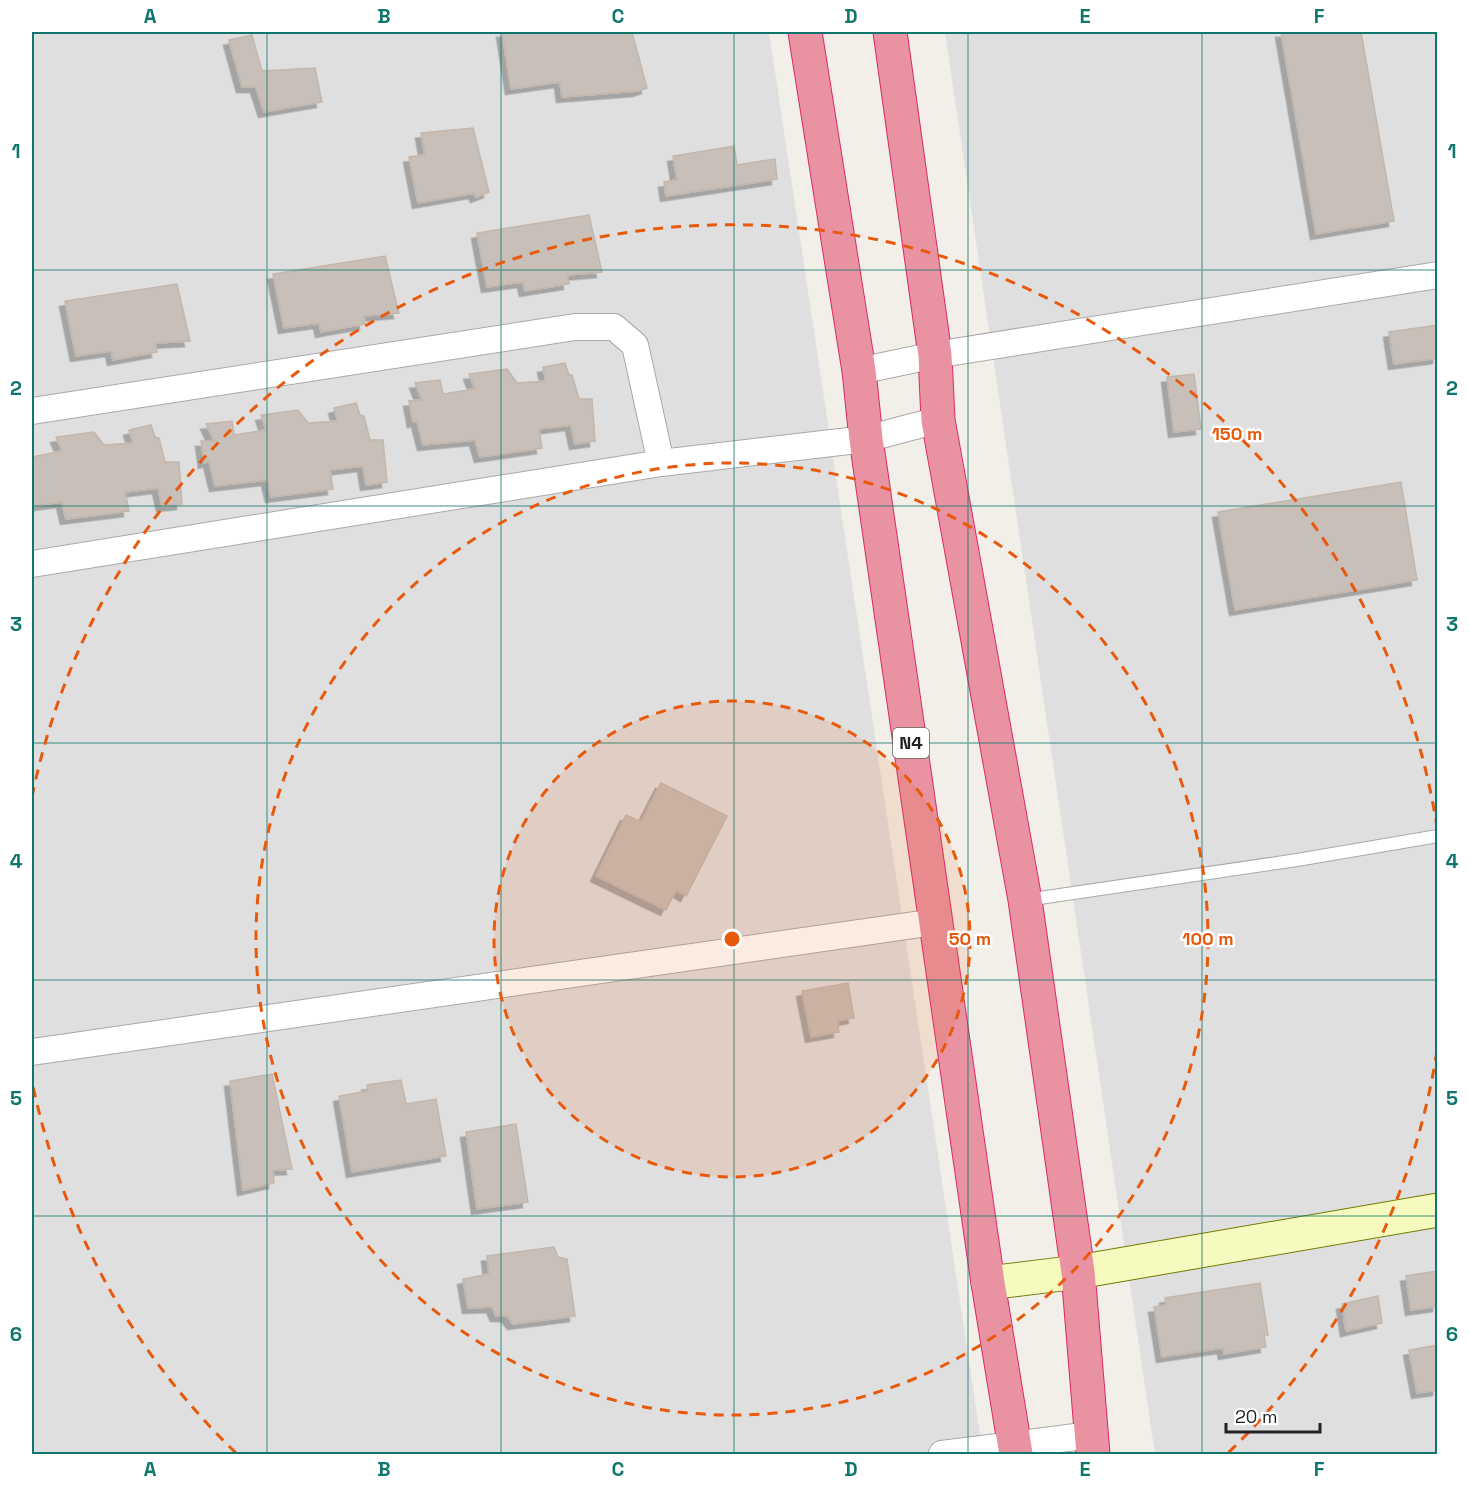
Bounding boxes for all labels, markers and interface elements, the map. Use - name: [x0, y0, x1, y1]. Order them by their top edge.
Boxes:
- text: A: [144, 3, 157, 29]
- text: B: [377, 3, 391, 29]
- text: C: [612, 3, 625, 29]
- text: D: [844, 3, 858, 29]
- text: E: [1079, 3, 1091, 29]
- text: F: [1314, 3, 1325, 29]
- text: 1: [11, 138, 21, 164]
- text: 1: [1447, 138, 1457, 164]
- text: 2: [10, 375, 22, 401]
- text: 2: [1446, 375, 1458, 401]
- text: 150 m: [1212, 422, 1262, 445]
- text: 3: [10, 611, 22, 637]
- text: 3: [1446, 611, 1458, 637]
- road number: N4: [893, 728, 929, 758]
- text: 4: [10, 848, 23, 874]
- text: 4: [1446, 848, 1459, 874]
- text: 50 m: [949, 927, 991, 950]
- text: 100 m: [1182, 927, 1234, 950]
- centre of rings: [722, 929, 742, 949]
- text: 5: [10, 1085, 22, 1111]
- text: 5: [1446, 1085, 1458, 1111]
- text: 6: [10, 1321, 22, 1347]
- text: 6: [1446, 1321, 1458, 1347]
- scale bar: [1226, 1396, 1320, 1434]
- text: 20 m: [1235, 1405, 1278, 1428]
- text: A: [144, 1456, 157, 1482]
- text: B: [377, 1456, 391, 1482]
- text: C: [612, 1456, 625, 1482]
- text: D: [844, 1456, 858, 1482]
- text: E: [1079, 1456, 1091, 1482]
- text: F: [1314, 1456, 1325, 1482]

